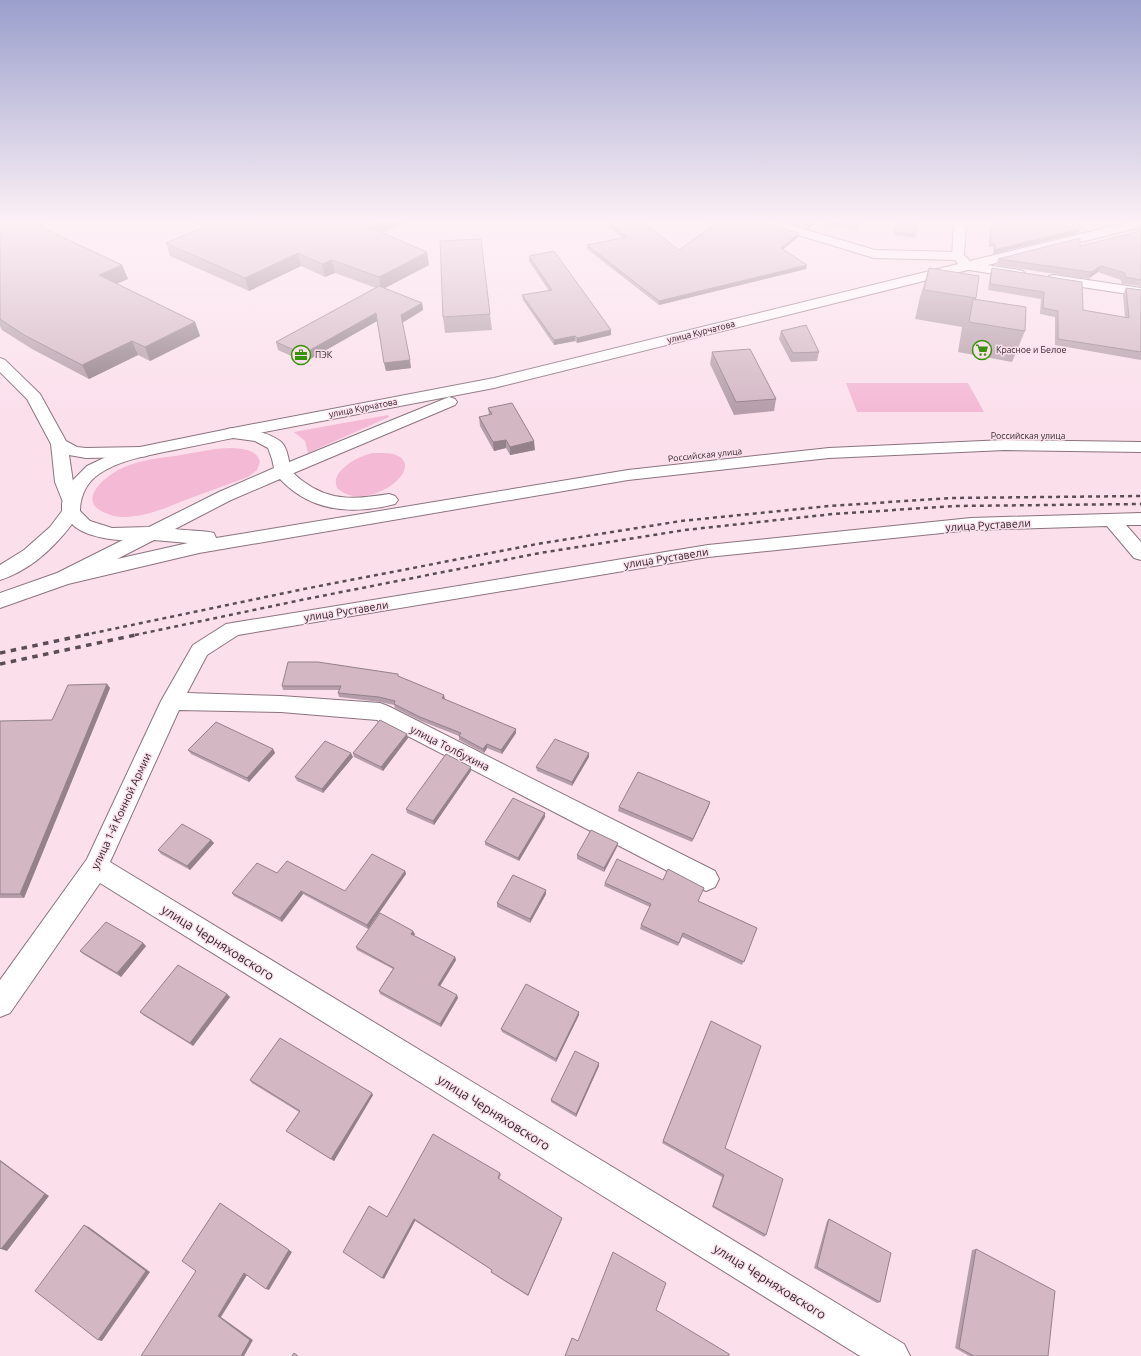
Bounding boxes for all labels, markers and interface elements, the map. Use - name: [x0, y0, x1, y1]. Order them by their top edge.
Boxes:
- street label: улица Курчатова: [666, 319, 736, 345]
- supermarket icon: Красное и Белое: [971, 339, 993, 361]
- office icon: ПЭК: [290, 344, 312, 366]
- place label: Красное и Белое: [996, 345, 1067, 355]
- place label: ПЭК: [315, 350, 333, 360]
- street label: улица Курчатова: [328, 396, 398, 420]
- street label: Российская улица: [991, 431, 1065, 441]
- street label: Российская улица: [667, 446, 743, 464]
- street label: улица Руставели: [945, 517, 1031, 533]
- street label: улица Руставели: [623, 545, 709, 571]
- street label: улица Руставели: [303, 598, 389, 624]
- street label: улица Толбухина: [408, 723, 492, 773]
- street label: улица 1-й Конной Армии: [89, 751, 153, 871]
- street label: улица Черняховского: [159, 902, 277, 982]
- street label: улица Черняховского: [435, 1072, 553, 1152]
- street label: улица Черняховского: [711, 1241, 829, 1321]

